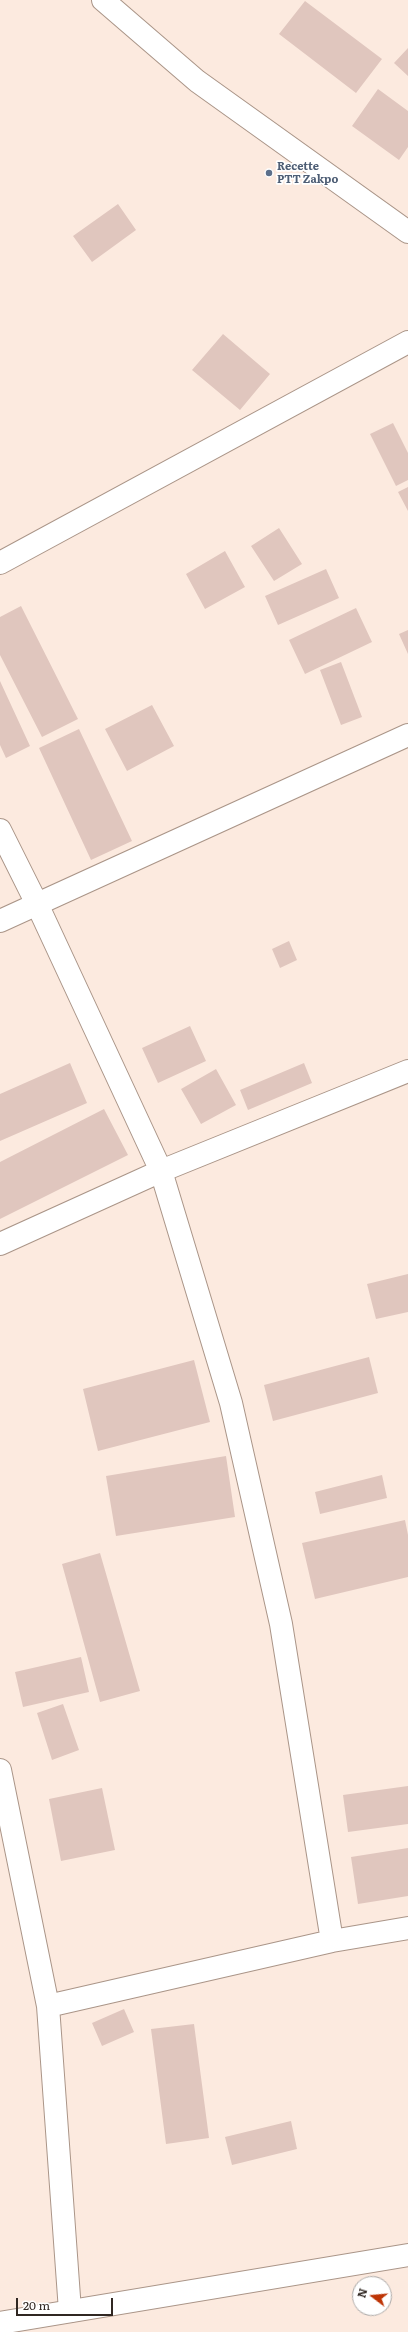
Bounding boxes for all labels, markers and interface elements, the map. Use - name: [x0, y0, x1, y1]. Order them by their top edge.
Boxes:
- place label: Recette PTT Zakpo: [277, 160, 338, 186]
- marker: Recette PTT Zakpo: [264, 168, 274, 178]
- north arrow: [352, 2276, 392, 2316]
- text: N: [352, 2286, 370, 2300]
- scale bar: [18, 2290, 115, 2316]
- text: 20 m: [23, 2296, 50, 2314]

